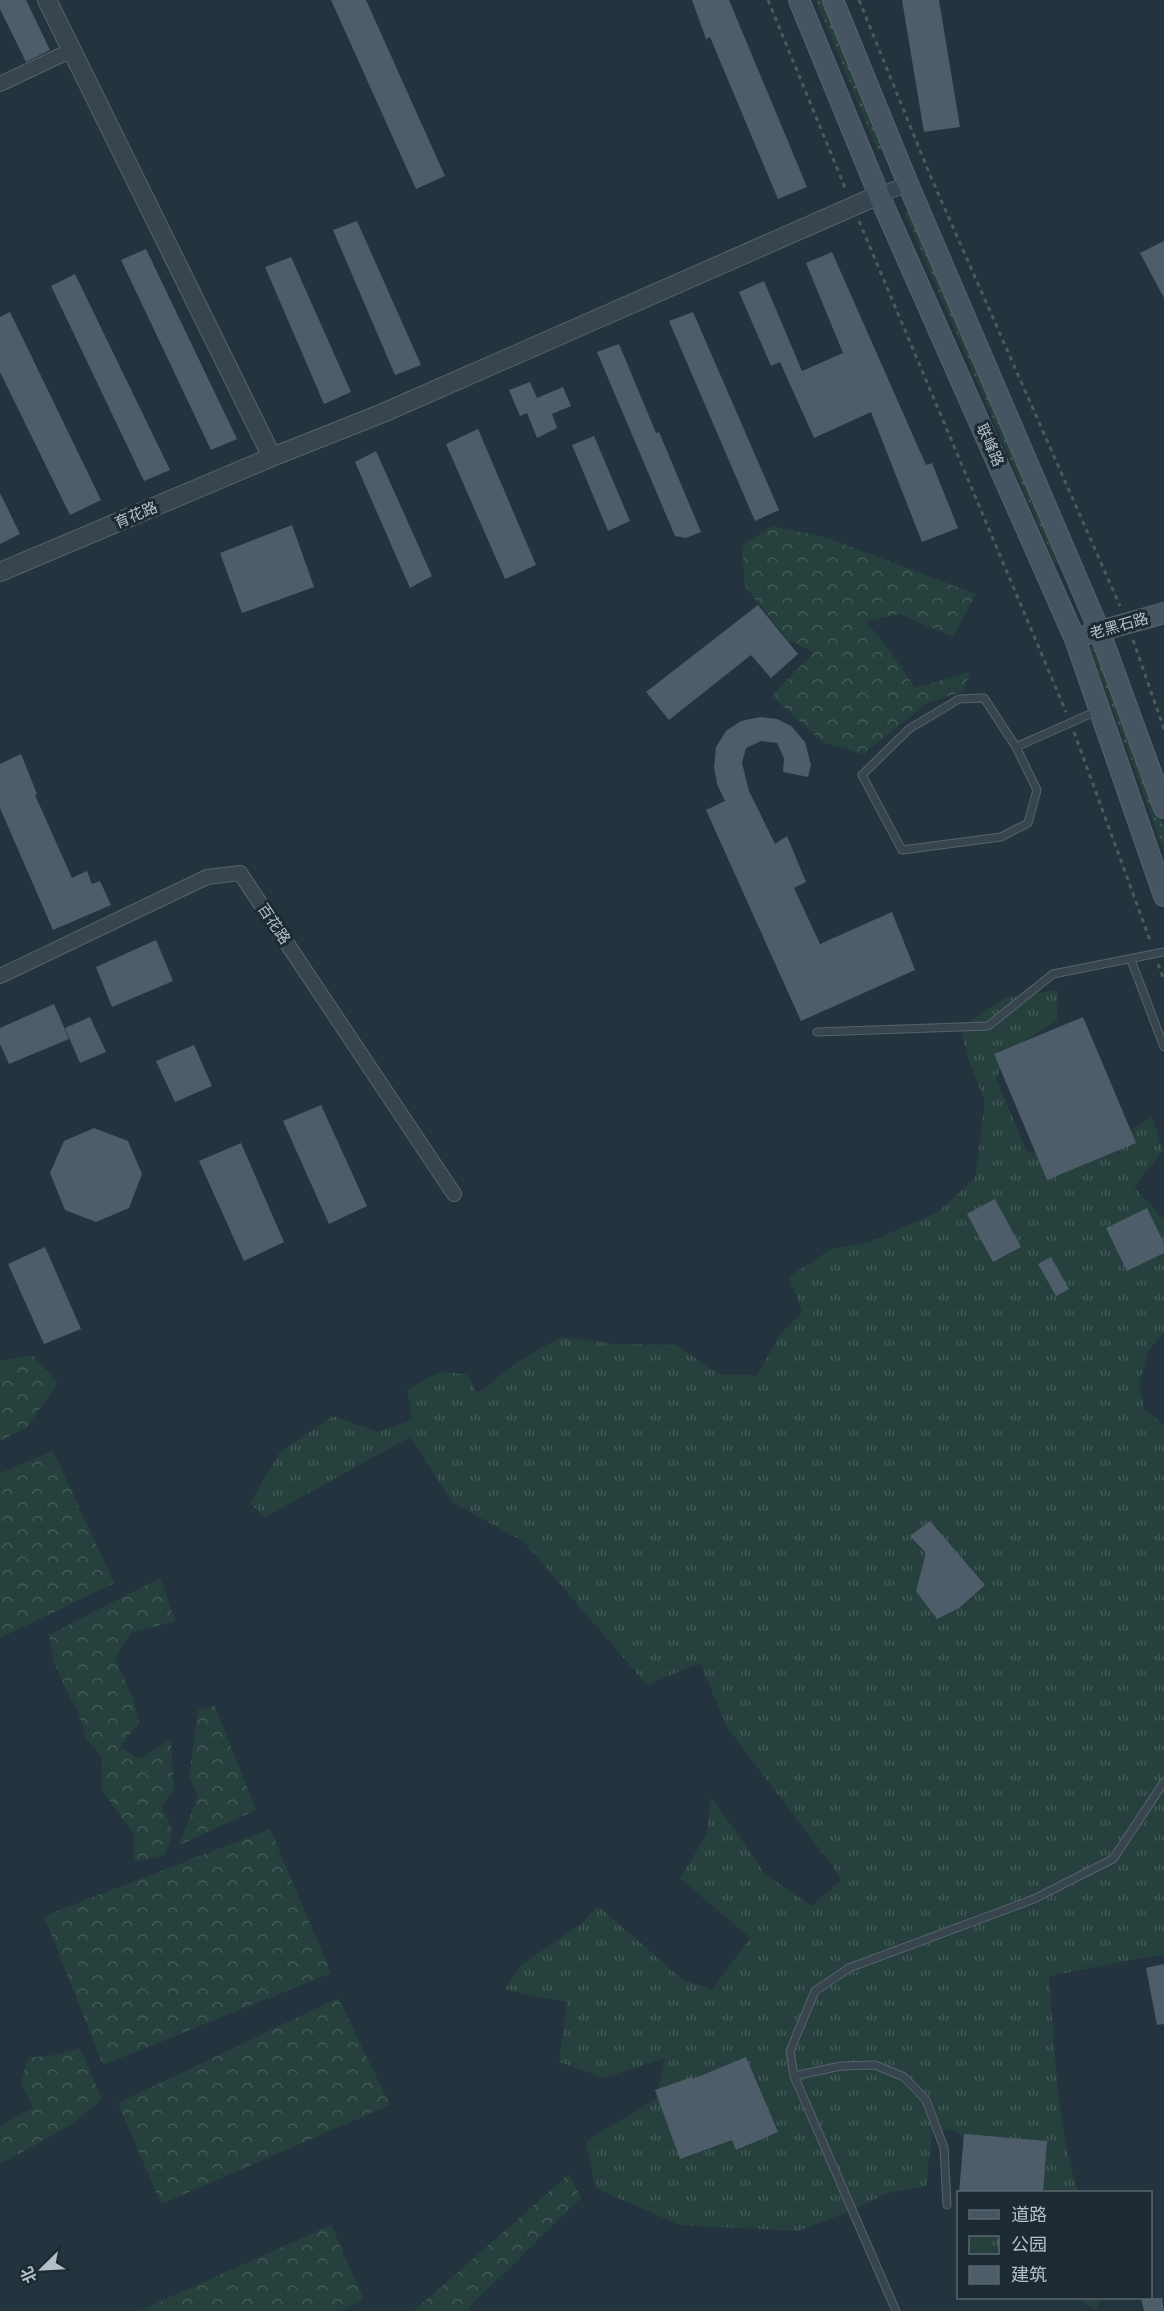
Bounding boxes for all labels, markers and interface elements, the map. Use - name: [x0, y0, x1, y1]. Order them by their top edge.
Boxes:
- street label: 联峰路: [973, 420, 1008, 469]
- street label: 育花路: [111, 497, 160, 532]
- street label: 老黑石路: [1087, 608, 1150, 643]
- street label: 百花路: [254, 900, 295, 948]
- legend: [957, 2191, 1152, 2299]
- text: 道路: [1011, 2203, 1047, 2226]
- text: 公园: [1011, 2233, 1047, 2256]
- north arrow: [12, 2239, 72, 2299]
- text: 建筑: [1011, 2263, 1047, 2286]
- text: 北: [16, 2264, 41, 2286]

